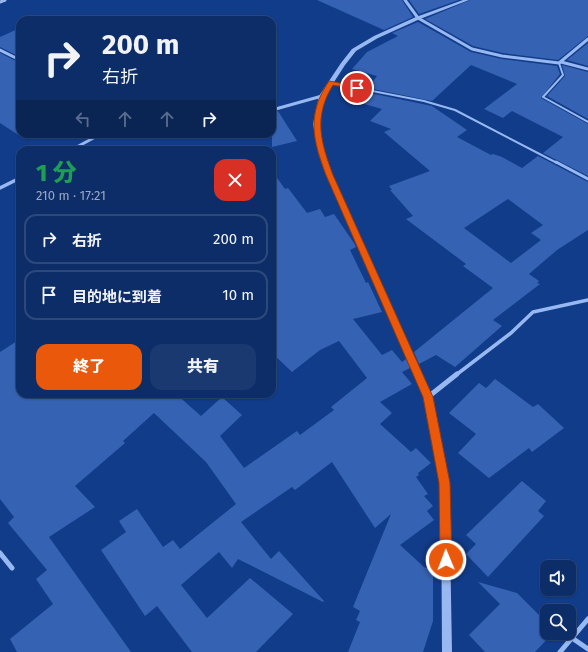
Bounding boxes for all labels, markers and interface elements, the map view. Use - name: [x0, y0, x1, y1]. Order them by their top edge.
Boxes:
- text: 200 m: [102, 28, 180, 61]
- icon: right: [36, 32, 88, 84]
- text: 右折: [102, 66, 138, 88]
- pin: [340, 71, 374, 105]
- icon: arrive: [346, 77, 368, 99]
- icon: left: [72, 108, 94, 130]
- icon: ahead: [114, 108, 136, 130]
- icon: ahead: [156, 108, 178, 130]
- icon: right: [198, 108, 220, 130]
- text: 1 分: [36, 159, 77, 187]
- button: close: [214, 159, 256, 201]
- text: 210 m · 17:21: [36, 188, 106, 203]
- icon: right: [38, 228, 60, 250]
- text: 200 m: [213, 230, 254, 248]
- text: 右折: [72, 232, 102, 250]
- icon: arrive: [38, 284, 60, 306]
- text: 10 m: [222, 286, 254, 304]
- text: 目的地に到着: [72, 288, 162, 306]
- button: 終了: [36, 344, 142, 390]
- button: 共有: [150, 344, 256, 390]
- position arrow: [425, 539, 467, 581]
- map controls: [540, 560, 576, 640]
- button: sound: [540, 560, 576, 596]
- button: search: [540, 604, 576, 640]

